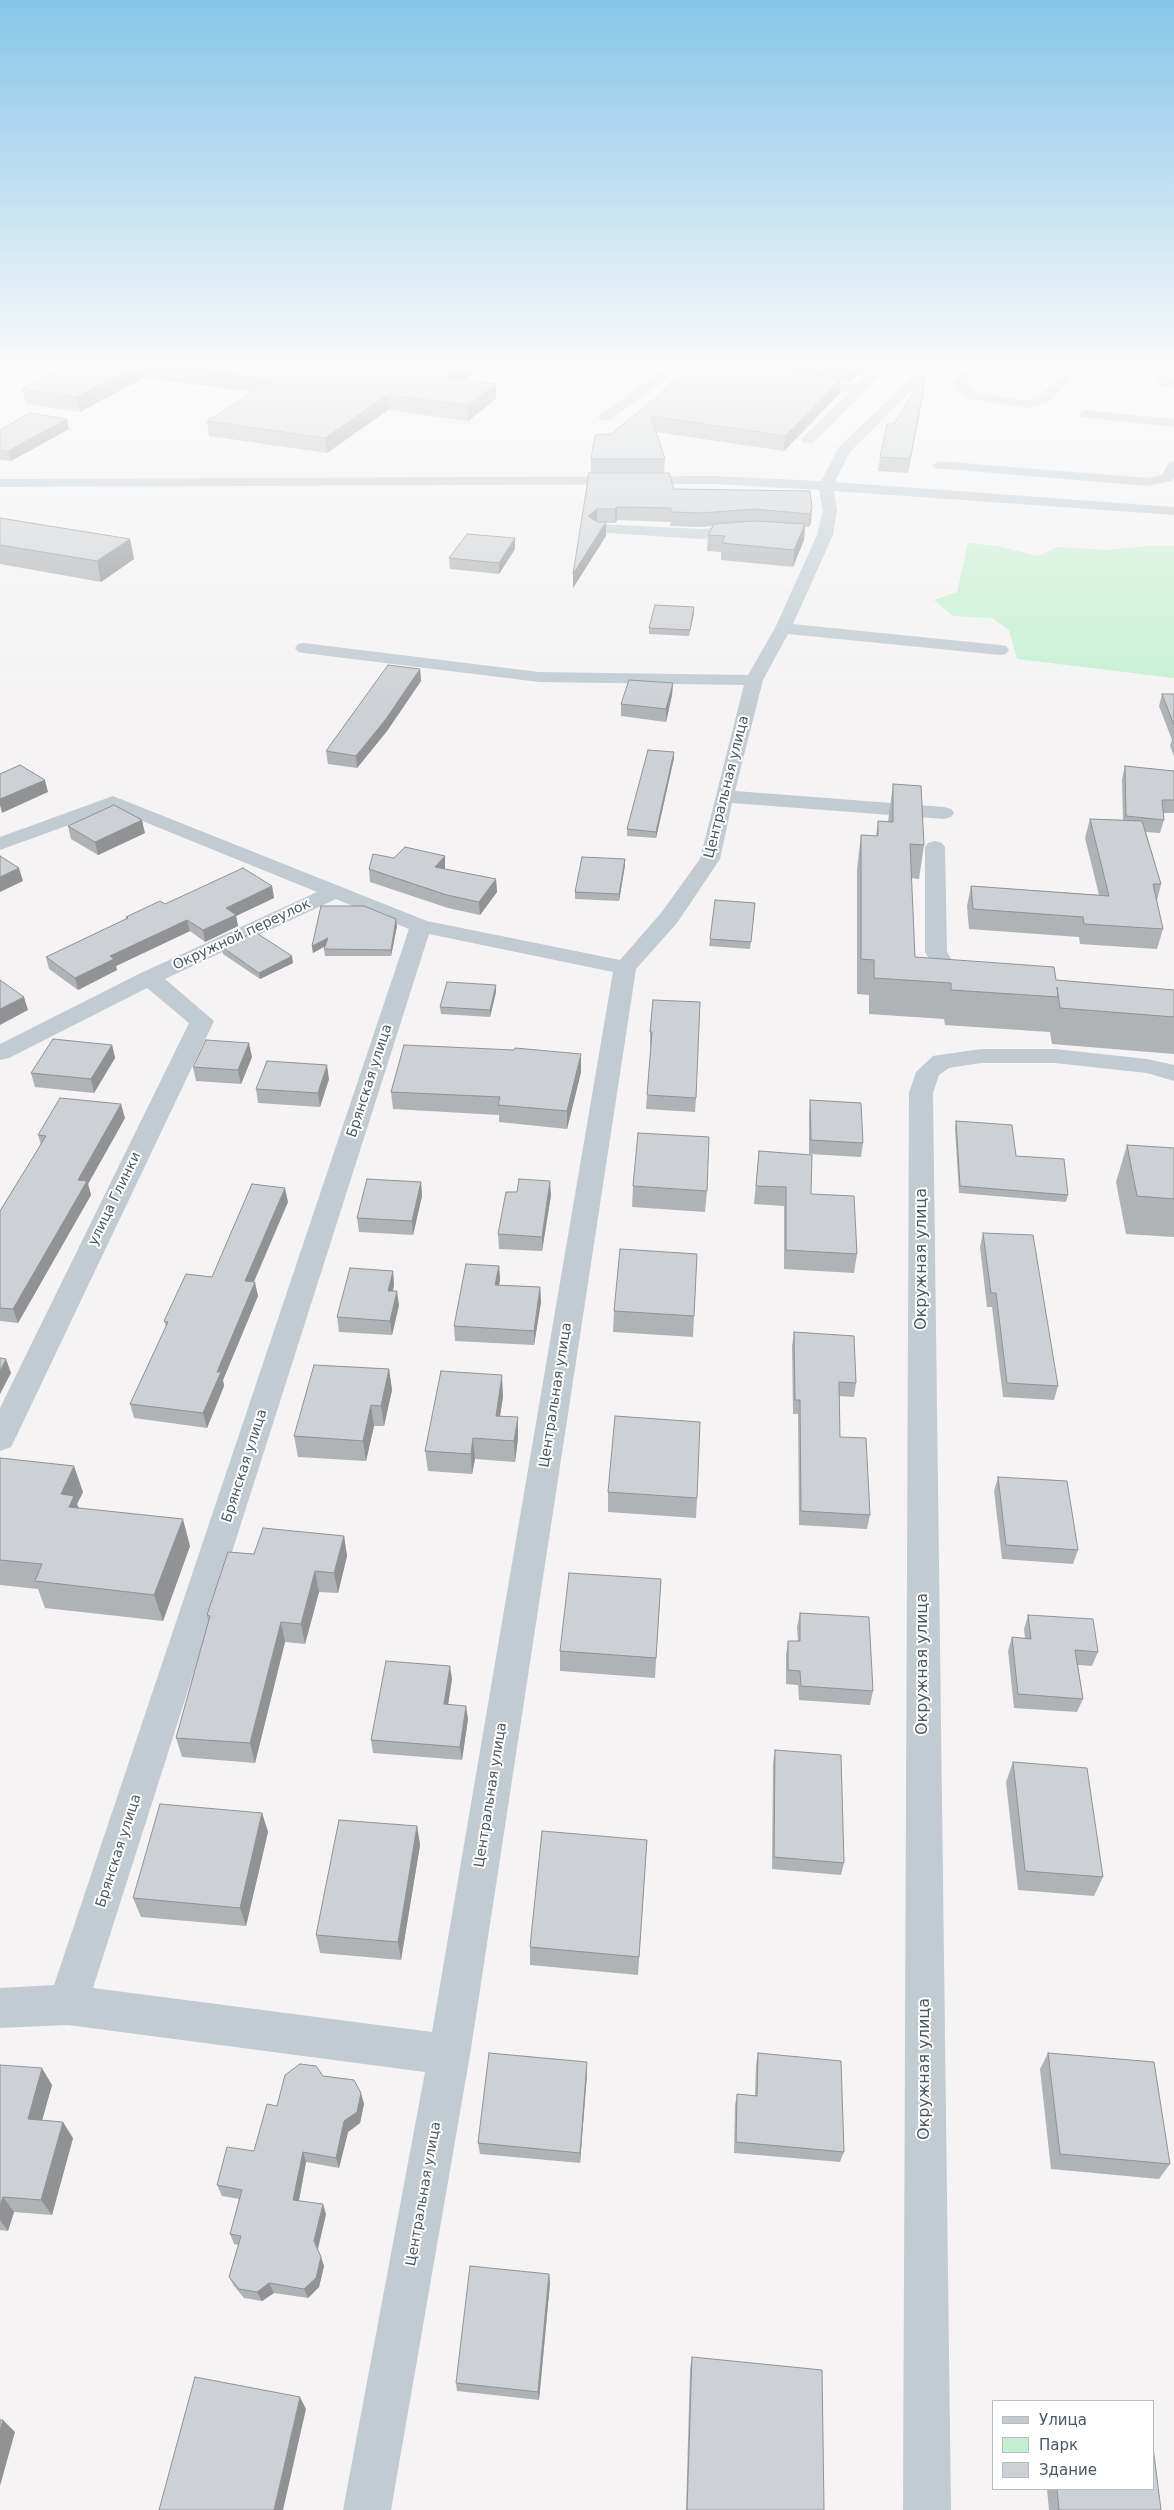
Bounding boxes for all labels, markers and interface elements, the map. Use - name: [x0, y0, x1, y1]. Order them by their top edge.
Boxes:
- street label: Центральная улица: [701, 714, 753, 860]
- street label: Окружной переулок: [170, 896, 314, 974]
- street label: Брянская улица: [344, 1022, 396, 1140]
- street label: улица Глинки: [85, 1149, 145, 1249]
- street label: Окружная улица: [912, 1188, 932, 1330]
- street label: Центральная улица: [536, 1321, 576, 1469]
- street label: Брянская улица: [219, 1407, 271, 1525]
- street label: Окружная улица: [913, 1593, 933, 1735]
- street label: Центральная улица: [471, 1721, 511, 1869]
- street label: Брянская улица: [93, 1792, 145, 1910]
- street label: Окружная улица: [915, 1998, 935, 2140]
- street label: Центральная улица: [403, 2120, 445, 2268]
- legend: [992, 2400, 1154, 2490]
- text: Улица: [1039, 2411, 1087, 2429]
- text: Парк: [1039, 2436, 1078, 2454]
- text: Здание: [1039, 2461, 1097, 2479]

